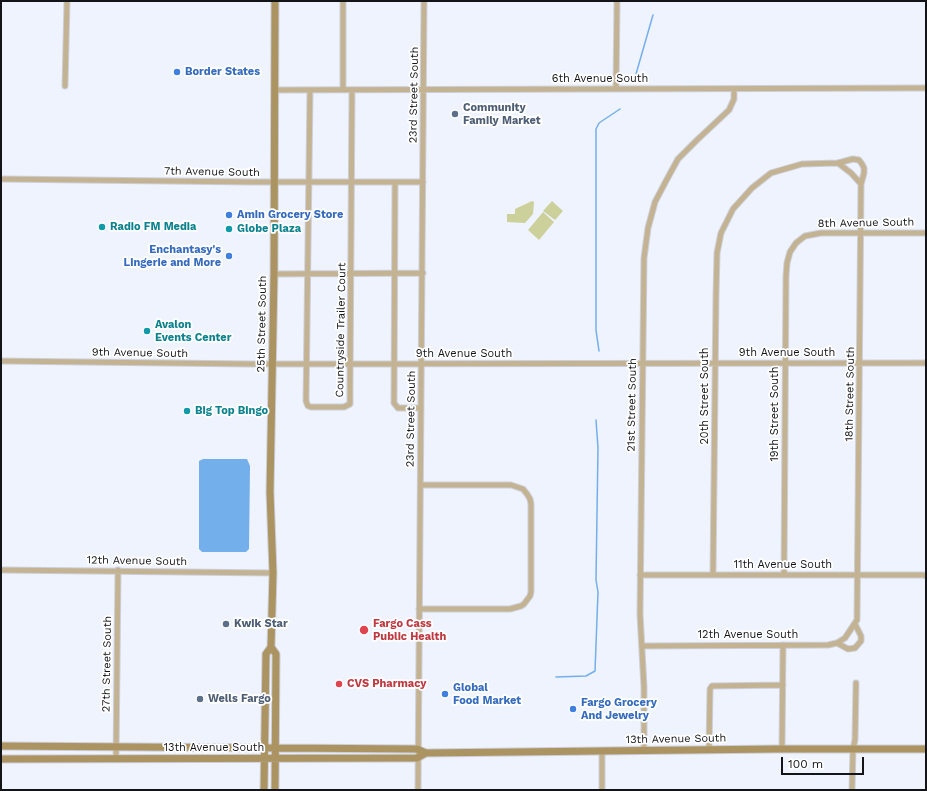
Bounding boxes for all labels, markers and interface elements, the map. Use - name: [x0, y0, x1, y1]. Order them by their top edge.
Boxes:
- street label: 23rd Street South: [407, 47, 421, 143]
- place label: Border States: [185, 65, 260, 79]
- marker: Border States: [172, 67, 182, 77]
- street label: 6th Avenue South: [552, 72, 648, 86]
- place label: Community Family Market: [463, 101, 541, 127]
- marker: Community Family Market: [450, 109, 460, 119]
- street label: 7th Avenue South: [164, 165, 260, 179]
- place label: Amin Grocery Store: [237, 208, 343, 222]
- marker: Amin Grocery Store: [224, 210, 234, 220]
- street label: 8th Avenue South: [818, 216, 914, 230]
- place label: Radio FM Media: [110, 220, 196, 234]
- marker: Radio FM Media: [97, 222, 107, 232]
- place label: Globe Plaza: [237, 222, 301, 236]
- marker: Globe Plaza: [224, 224, 234, 234]
- place label: Enchantasy's Lingerie and More: [124, 243, 221, 269]
- marker: Enchantasy's Lingerie and More: [224, 251, 234, 261]
- street label: Countryside Trailer Court: [333, 262, 349, 398]
- street label: 25th Street South: [255, 276, 269, 372]
- place label: Avalon Events Center: [155, 318, 231, 344]
- marker: Avalon Events Center: [142, 326, 152, 336]
- street label: 9th Avenue South: [92, 346, 188, 360]
- street label: 9th Avenue South: [739, 346, 835, 360]
- street label: 18th Street South: [843, 346, 857, 442]
- street label: 9th Avenue South: [416, 347, 512, 361]
- street label: 20th Street South: [698, 347, 712, 445]
- street label: 21st Street South: [625, 358, 639, 452]
- street label: 19th Street South: [768, 367, 782, 461]
- street label: 23rd Street South: [404, 371, 418, 467]
- place label: Big Top Bingo: [195, 404, 268, 418]
- marker: Big Top Bingo: [182, 406, 192, 416]
- street label: 12th Avenue South: [87, 554, 187, 568]
- street label: 11th Avenue South: [734, 558, 832, 572]
- street label: 27th Street South: [100, 616, 114, 712]
- place label: Kwik Star: [234, 617, 288, 631]
- place label: Fargo Cass Public Health: [373, 617, 446, 643]
- marker: Kwik Star: [221, 619, 231, 629]
- marker: Fargo Cass Public Health: [358, 624, 370, 636]
- street label: 12th Avenue South: [698, 628, 798, 642]
- place label: CVS Pharmacy: [347, 677, 426, 691]
- marker: CVS Pharmacy: [334, 679, 344, 689]
- place label: Global Food Market: [453, 681, 521, 707]
- marker: Global Food Market: [440, 689, 450, 699]
- place label: Wells Fargo: [208, 692, 271, 706]
- marker: Wells Fargo: [195, 694, 205, 704]
- place label: Fargo Grocery And Jewelry: [581, 696, 657, 722]
- marker: Fargo Grocery And Jewelry: [568, 704, 578, 714]
- street label: 13th Avenue South: [626, 732, 726, 746]
- street label: 13th Avenue South: [164, 741, 264, 755]
- scale bar: [783, 749, 866, 775]
- text: 100 m: [788, 757, 823, 771]

